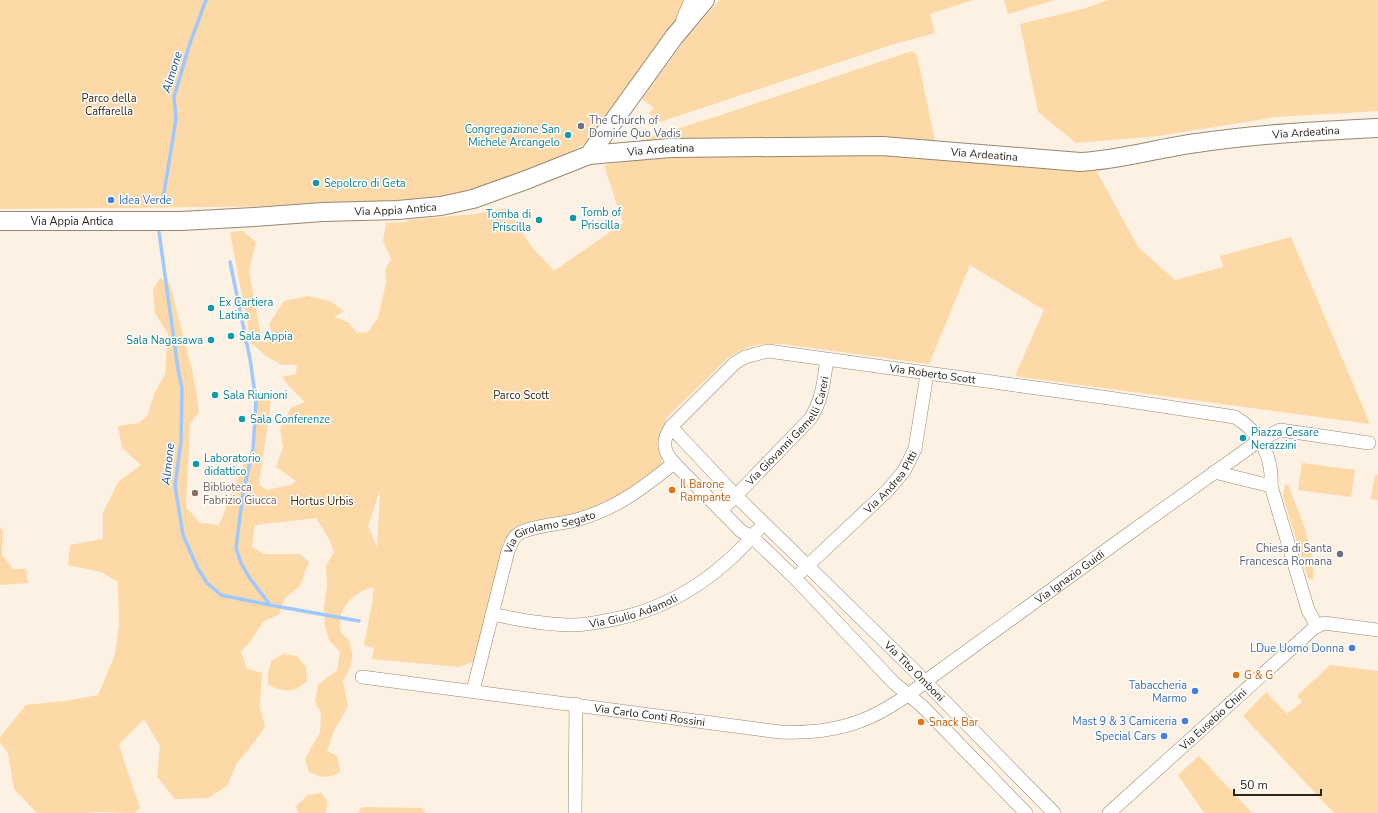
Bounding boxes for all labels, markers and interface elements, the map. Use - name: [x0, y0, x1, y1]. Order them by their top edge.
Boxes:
- water label: Almone: [158, 49, 186, 96]
- park label: Parco della Caffarella: [82, 91, 137, 119]
- place label: The Church of Domine Quo Vadis: [589, 113, 681, 141]
- marker: The Church of Domine Quo Vadis: [576, 121, 586, 131]
- place label: Congregazione San Michele Arcangelo: [465, 122, 560, 150]
- street label: Via Ardeatina: [1271, 123, 1340, 143]
- marker: Congregazione San Michele Arcangelo: [563, 130, 573, 140]
- street label: Via Ardeatina: [626, 141, 695, 160]
- street label: Via Ardeatina: [949, 144, 1019, 165]
- place label: Sepolcro di Geta: [324, 176, 406, 191]
- marker: Sepolcro di Geta: [311, 178, 321, 188]
- place label: Idea Verde: [119, 193, 172, 208]
- marker: Idea Verde: [106, 195, 116, 205]
- street label: Via Appia Antica: [353, 199, 438, 219]
- place label: Tomb of Priscilla: [581, 205, 622, 233]
- place label: Tomba di Priscilla: [486, 207, 531, 235]
- marker: Tomb of Priscilla: [568, 213, 578, 223]
- street label: Via Appia Antica: [30, 214, 113, 229]
- marker: Tomba di Priscilla: [534, 215, 544, 225]
- place label: Ex Cartiera Latina: [219, 295, 273, 323]
- marker: Ex Cartiera Latina: [206, 303, 216, 313]
- place label: Sala Appia: [239, 329, 293, 344]
- marker: Sala Appia: [226, 331, 236, 341]
- place label: Sala Nagasawa: [126, 333, 203, 348]
- marker: Sala Nagasawa: [206, 335, 216, 345]
- street label: Via Roberto Scott: [887, 361, 977, 388]
- street label: Via Giovanni Gemelli Careri: [742, 375, 832, 490]
- place label: Sala Riunioni: [223, 388, 287, 403]
- park label: Parco Scott: [493, 388, 549, 403]
- marker: Sala Riunioni: [210, 390, 220, 400]
- place label: Sala Conferenze: [250, 412, 330, 427]
- marker: Sala Conferenze: [237, 414, 247, 424]
- place label: Piazza Cesare Nerazzini: [1251, 425, 1319, 453]
- marker: Piazza Cesare Nerazzini: [1238, 433, 1248, 443]
- water label: Almone: [158, 441, 178, 487]
- street label: Via Andrea Pitti: [860, 448, 921, 518]
- place label: Laboratorio didattico: [204, 451, 261, 479]
- marker: Laboratorio didattico: [191, 459, 201, 469]
- place label: Il Barone Rampante: [680, 477, 731, 505]
- place label: Biblioteca Fabrizio Giucca: [203, 480, 277, 508]
- marker: Il Barone Rampante: [667, 485, 677, 495]
- marker: Biblioteca Fabrizio Giucca: [190, 488, 200, 498]
- park label: Hortus Urbis: [290, 494, 354, 509]
- street label: Via Girolamo Segato: [500, 507, 598, 557]
- place label: Chiesa di Santa Francesca Romana: [1240, 541, 1332, 569]
- street label: Via Ignazio Guidi: [1031, 547, 1108, 608]
- marker: Chiesa di Santa Francesca Romana: [1335, 549, 1345, 559]
- street label: Via Giulio Adamoli: [587, 591, 680, 632]
- street label: Via Tito Omboni: [880, 637, 948, 705]
- place label: LDue Uomo Donna: [1250, 641, 1344, 656]
- marker: LDue Uomo Donna: [1347, 643, 1357, 653]
- place label: G & G: [1244, 668, 1273, 683]
- marker: G & G: [1231, 670, 1241, 680]
- place label: Tabaccheria Marmo: [1129, 678, 1187, 706]
- street label: Via Eusebio Chini: [1176, 685, 1250, 754]
- marker: Tabaccheria Marmo: [1190, 686, 1200, 696]
- street label: Via Carlo Conti Rossini: [592, 700, 706, 730]
- place label: Mast 9 & 3 Camiceria: [1072, 714, 1177, 729]
- place label: Snack Bar: [929, 715, 979, 730]
- marker: Mast 9 & 3 Camiceria: [1180, 716, 1190, 726]
- marker: Snack Bar: [916, 717, 926, 727]
- place label: Special Cars: [1095, 729, 1156, 744]
- marker: Special Cars: [1159, 731, 1169, 741]
- scale bar: [1234, 771, 1321, 797]
- text: 50 m: [1240, 777, 1268, 793]

